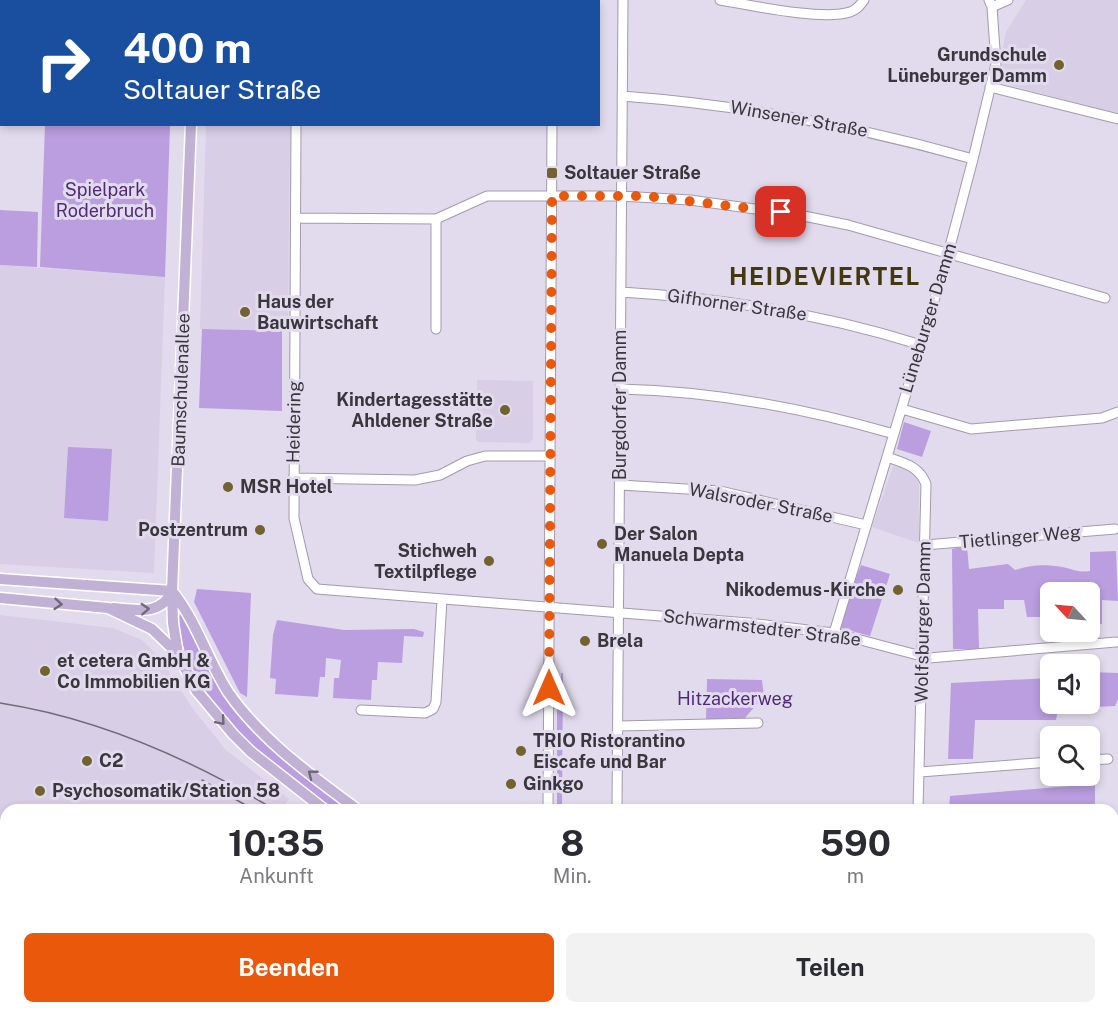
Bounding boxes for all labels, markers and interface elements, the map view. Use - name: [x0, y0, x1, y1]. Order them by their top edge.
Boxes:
- text: 400 m: [123, 23, 252, 72]
- icon: right: [24, 24, 102, 102]
- place label: Grundschule Lüneburger Damm: [887, 44, 1047, 86]
- marker: Grundschule Lüneburger Damm: [1052, 58, 1066, 72]
- text: Soltauer Straße: [123, 73, 321, 105]
- street label: Winsener Straße: [729, 96, 870, 141]
- place label: Soltauer Straße: [564, 162, 701, 183]
- marker: Soltauer Straße: [545, 166, 559, 180]
- park label: Spielpark Roderbruch: [56, 179, 154, 221]
- pin: [755, 186, 806, 237]
- icon: arrive: [764, 195, 797, 228]
- street label: Lüneburger Damm: [895, 240, 960, 395]
- district label: HEIDEVIERTEL: [729, 262, 921, 290]
- street label: Gifhorner Straße: [666, 284, 808, 325]
- place label: Haus der Bauwirtschaft: [257, 291, 378, 333]
- marker: Haus der Bauwirtschaft: [238, 305, 252, 319]
- street label: Baumschulenallee: [167, 313, 194, 467]
- street label: Burgdorfer Damm: [609, 330, 630, 480]
- street label: Heidering: [282, 381, 305, 463]
- place label: Kindertagesstätte Ahldener Straße: [336, 389, 493, 431]
- marker: Kindertagesstätte Ahldener Straße: [498, 403, 512, 417]
- place label: MSR Hotel: [240, 476, 333, 497]
- street label: Walsroder Straße: [687, 478, 835, 527]
- marker: MSR Hotel: [221, 480, 235, 494]
- place label: Postzentrum: [138, 519, 248, 540]
- street label: Tietlinger Weg: [958, 521, 1082, 552]
- marker: Postzentrum: [253, 523, 267, 537]
- place label: Der Salon Manuela Depta: [614, 523, 744, 565]
- marker: Der Salon Manuela Depta: [595, 537, 609, 551]
- place label: Stichweh Textilpflege: [374, 540, 477, 582]
- street label: Wolfsburger Damm: [911, 541, 934, 703]
- marker: Stichweh Textilpflege: [482, 554, 496, 568]
- place label: Nikodemus-Kirche: [725, 579, 886, 600]
- north arrow: [1040, 582, 1100, 642]
- map controls: [1040, 582, 1100, 786]
- marker: Nikodemus-Kirche: [891, 583, 905, 597]
- one-way arrow: [54, 597, 63, 610]
- one-way arrow: [140, 602, 149, 615]
- street label: Schwarmstedter Straße: [662, 605, 862, 650]
- place label: Brela: [597, 630, 643, 651]
- marker: Brela: [578, 634, 592, 648]
- place label: et cetera GmbH & Co Immobilien KG: [57, 650, 211, 692]
- button: sound: [1040, 654, 1100, 714]
- position arrow: [517, 656, 581, 720]
- marker: et cetera GmbH & Co Immobilien KG: [38, 664, 52, 678]
- park label: Hitzackerweg: [677, 688, 793, 709]
- one-way arrow: [214, 714, 225, 725]
- button: search: [1040, 726, 1100, 786]
- place label: TRIO Ristorantino Eiscafe und Bar: [533, 730, 685, 772]
- marker: TRIO Ristorantino Eiscafe und Bar: [514, 744, 528, 758]
- place label: C2: [99, 750, 123, 771]
- marker: C2: [80, 754, 94, 768]
- one-way arrow: [307, 771, 318, 782]
- place label: Ginkgo: [523, 773, 584, 794]
- marker: Ginkgo: [504, 777, 518, 791]
- place label: Psychosomatik/Station 58: [52, 780, 280, 801]
- marker: Psychosomatik/Station 58: [33, 784, 47, 798]
- text: 10:35: [228, 822, 325, 864]
- text: 8: [560, 822, 584, 864]
- text: 590: [820, 822, 891, 864]
- text: Ankunft: [239, 864, 314, 888]
- text: Min.: [553, 864, 592, 888]
- text: m: [847, 864, 864, 888]
- button: Beenden: [24, 933, 554, 1002]
- button: Teilen: [566, 933, 1095, 1002]

